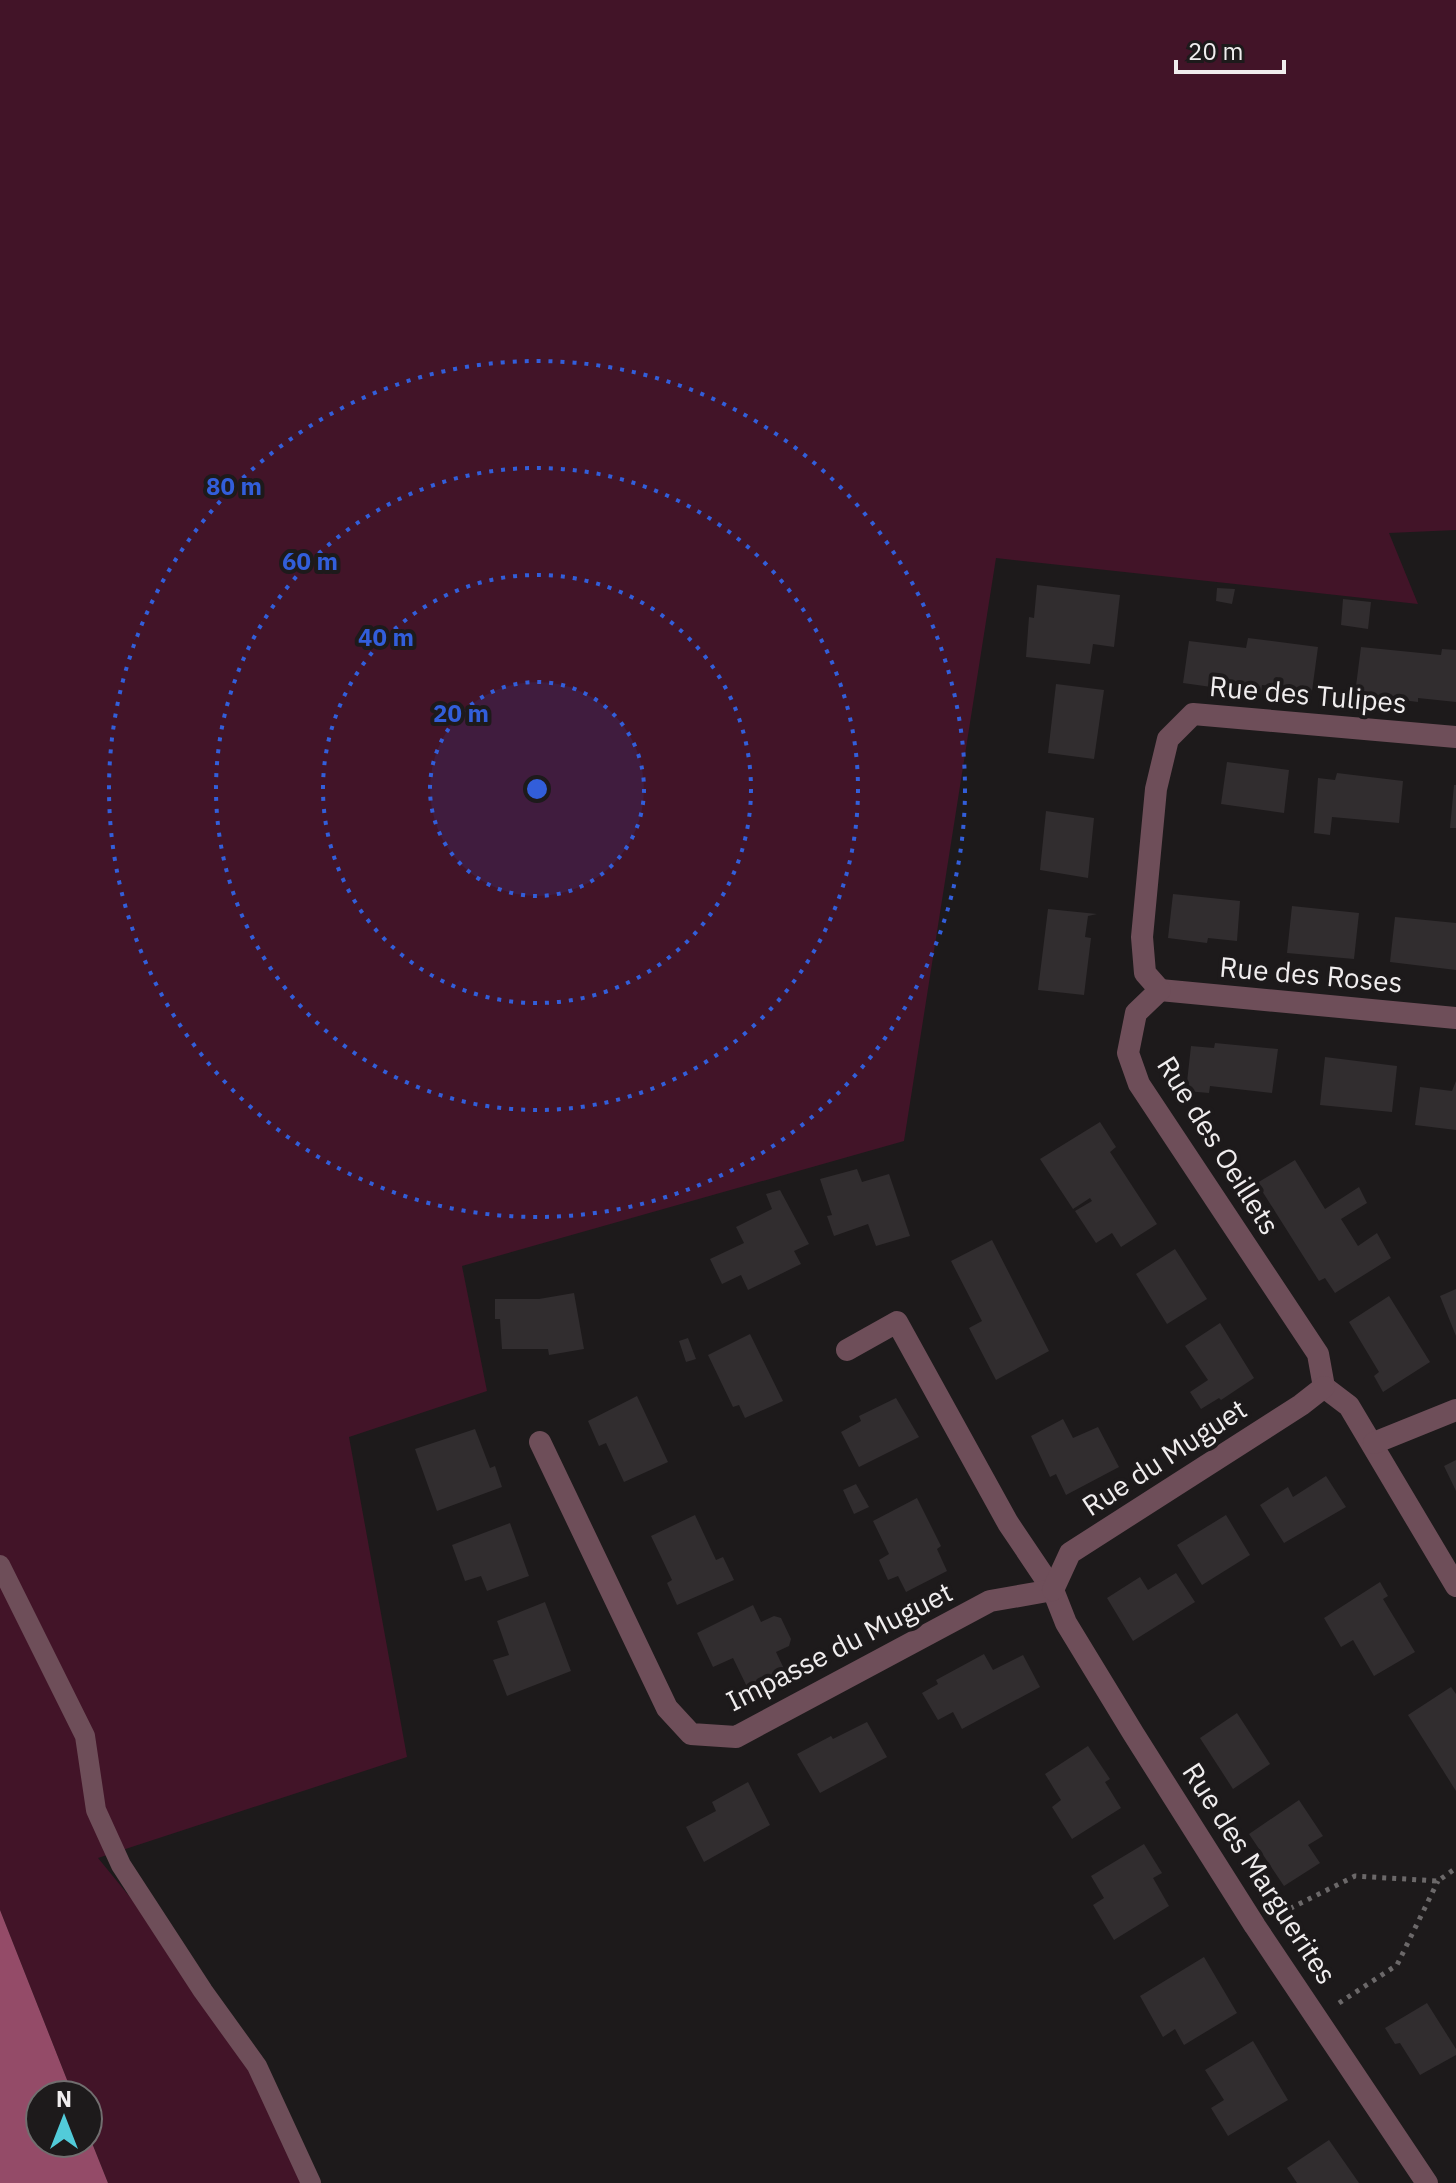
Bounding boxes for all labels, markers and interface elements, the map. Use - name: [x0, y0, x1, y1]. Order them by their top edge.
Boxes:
- scale bar: [1176, 24, 1284, 74]
- text: 20 m: [1188, 35, 1243, 67]
- text: 80 m: [206, 470, 262, 502]
- text: 60 m: [282, 545, 338, 577]
- text: 40 m: [358, 621, 414, 653]
- street label: Rue des Tulipes: [1208, 667, 1408, 721]
- text: 20 m: [433, 697, 489, 729]
- centre of rings: [523, 775, 551, 803]
- street label: Rue des Roses: [1218, 948, 1404, 1000]
- street label: Rue des Oeillets: [1149, 1049, 1289, 1241]
- street label: Rue du Muguet: [1075, 1390, 1253, 1524]
- street label: Impasse du Muguet: [720, 1573, 958, 1719]
- street label: Rue des Marguerites: [1175, 1755, 1345, 1991]
- north arrow: [24, 2079, 104, 2159]
- text: N: [56, 2084, 72, 2113]

